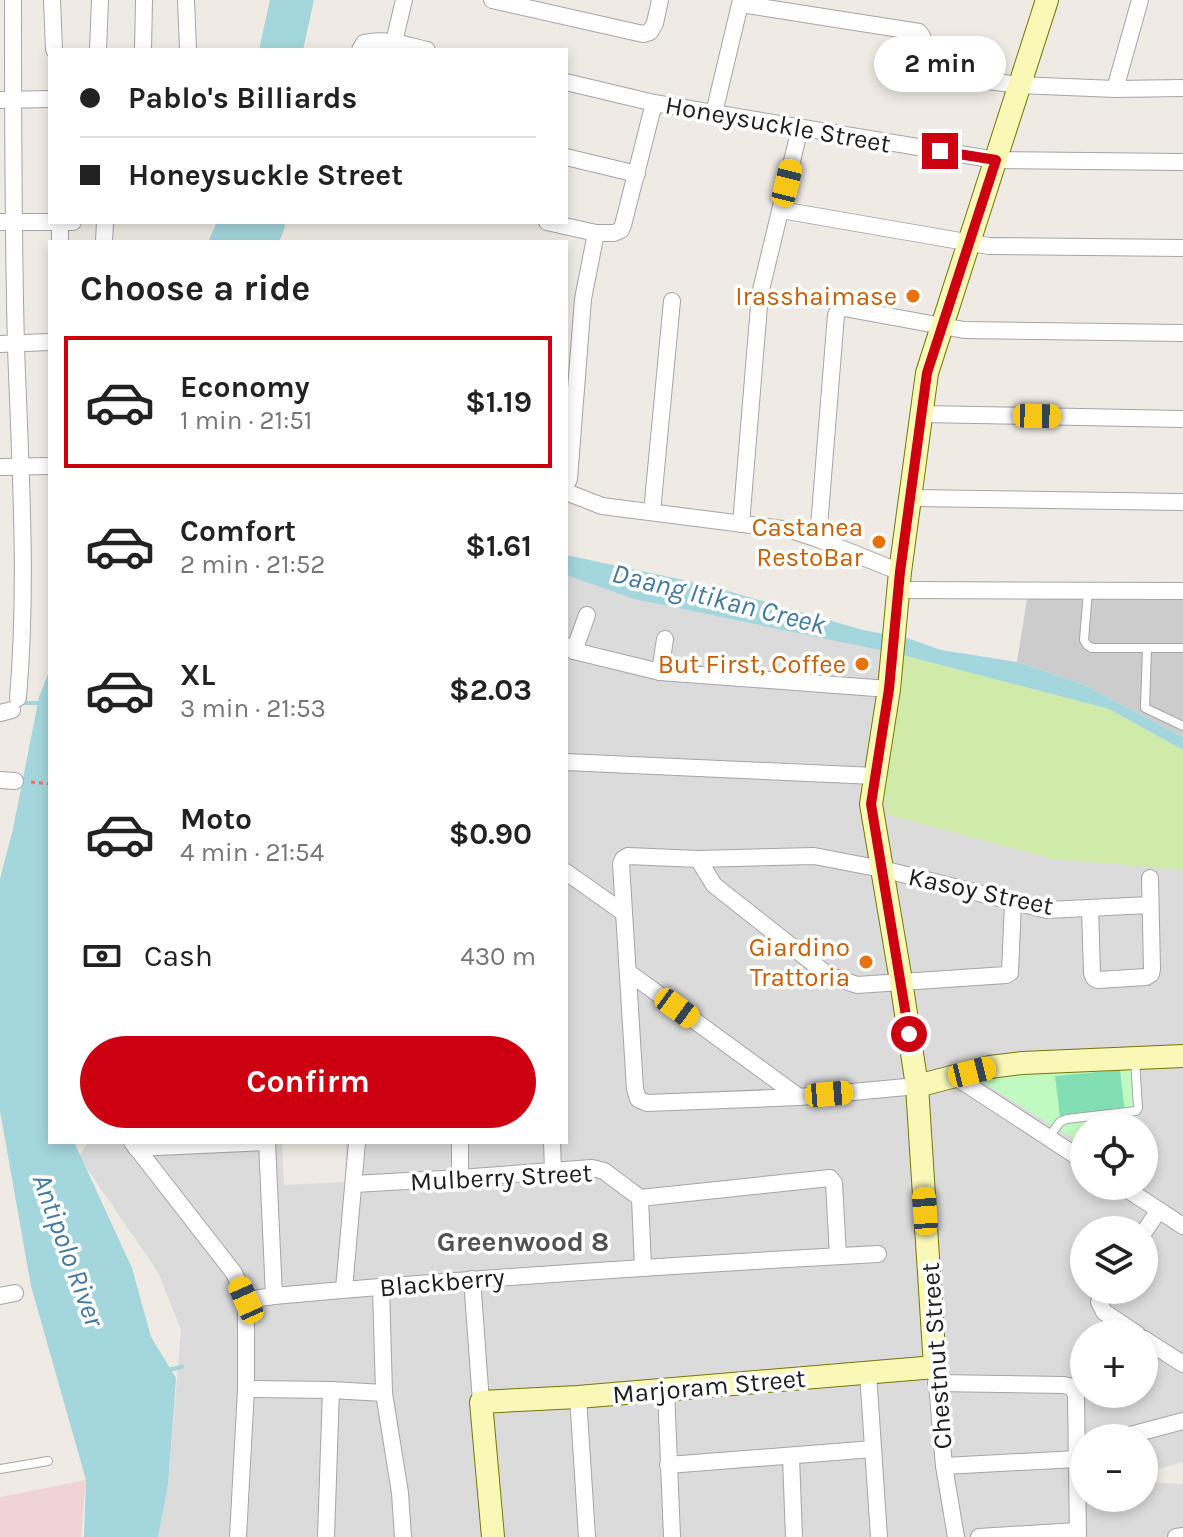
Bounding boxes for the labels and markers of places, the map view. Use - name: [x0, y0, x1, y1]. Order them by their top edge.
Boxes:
- place label: Irasshaimase: [735, 281, 897, 312]
- marker: Irasshaimase: [904, 287, 922, 305]
- place label: Castanea RestoBar: [752, 512, 864, 573]
- marker: Castanea RestoBar: [870, 533, 888, 551]
- place label: But First, Coffee: [658, 649, 846, 680]
- marker: But First, Coffee: [853, 655, 871, 673]
- place label: Giardino Trattoria: [749, 932, 850, 993]
- marker: Giardino Trattoria: [857, 953, 875, 971]

